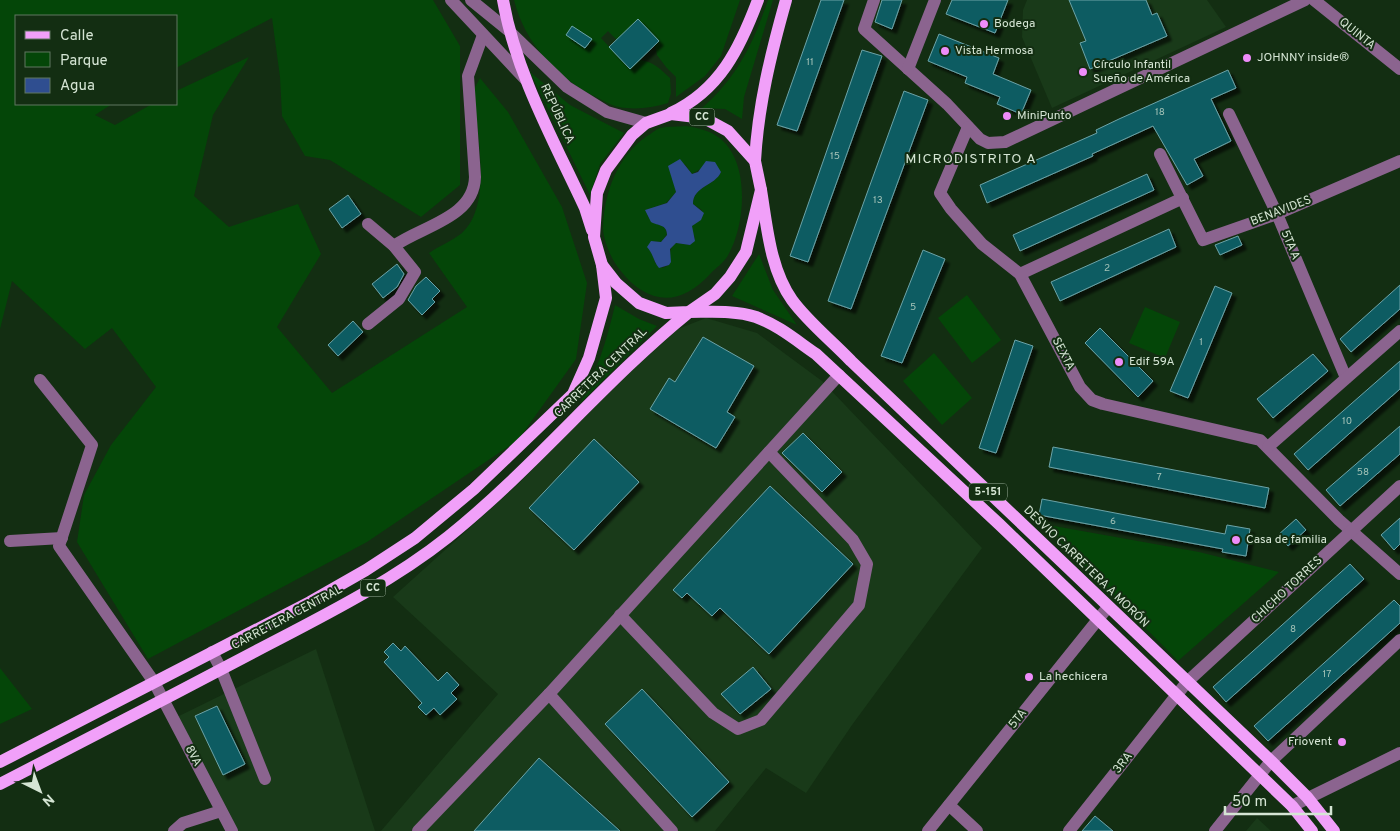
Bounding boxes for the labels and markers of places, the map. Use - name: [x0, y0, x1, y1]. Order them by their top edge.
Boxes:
- place label: Bodega: [994, 16, 1035, 32]
- marker: Bodega: [978, 18, 990, 30]
- place label: Vista Hermosa: [955, 43, 1033, 59]
- marker: Vista Hermosa: [939, 45, 951, 57]
- place label: JOHNNY inside®: [1257, 50, 1349, 66]
- marker: JOHNNY inside®: [1241, 52, 1253, 64]
- place label: Círculo Infantil Sueño de América: [1093, 57, 1190, 87]
- marker: Círculo Infantil Sueño de América: [1077, 66, 1089, 78]
- place label: MiniPunto: [1017, 108, 1072, 124]
- marker: MiniPunto: [1001, 110, 1013, 122]
- place label: Edif 59A: [1129, 354, 1175, 370]
- marker: Edif 59A: [1113, 356, 1125, 368]
- place label: Casa de familia: [1246, 532, 1327, 548]
- marker: Casa de familia: [1230, 534, 1242, 546]
- place label: La hechicera: [1039, 669, 1108, 685]
- marker: La hechicera: [1023, 671, 1035, 683]
- place label: Friovent: [1288, 734, 1332, 750]
- marker: Friovent: [1336, 736, 1348, 748]

